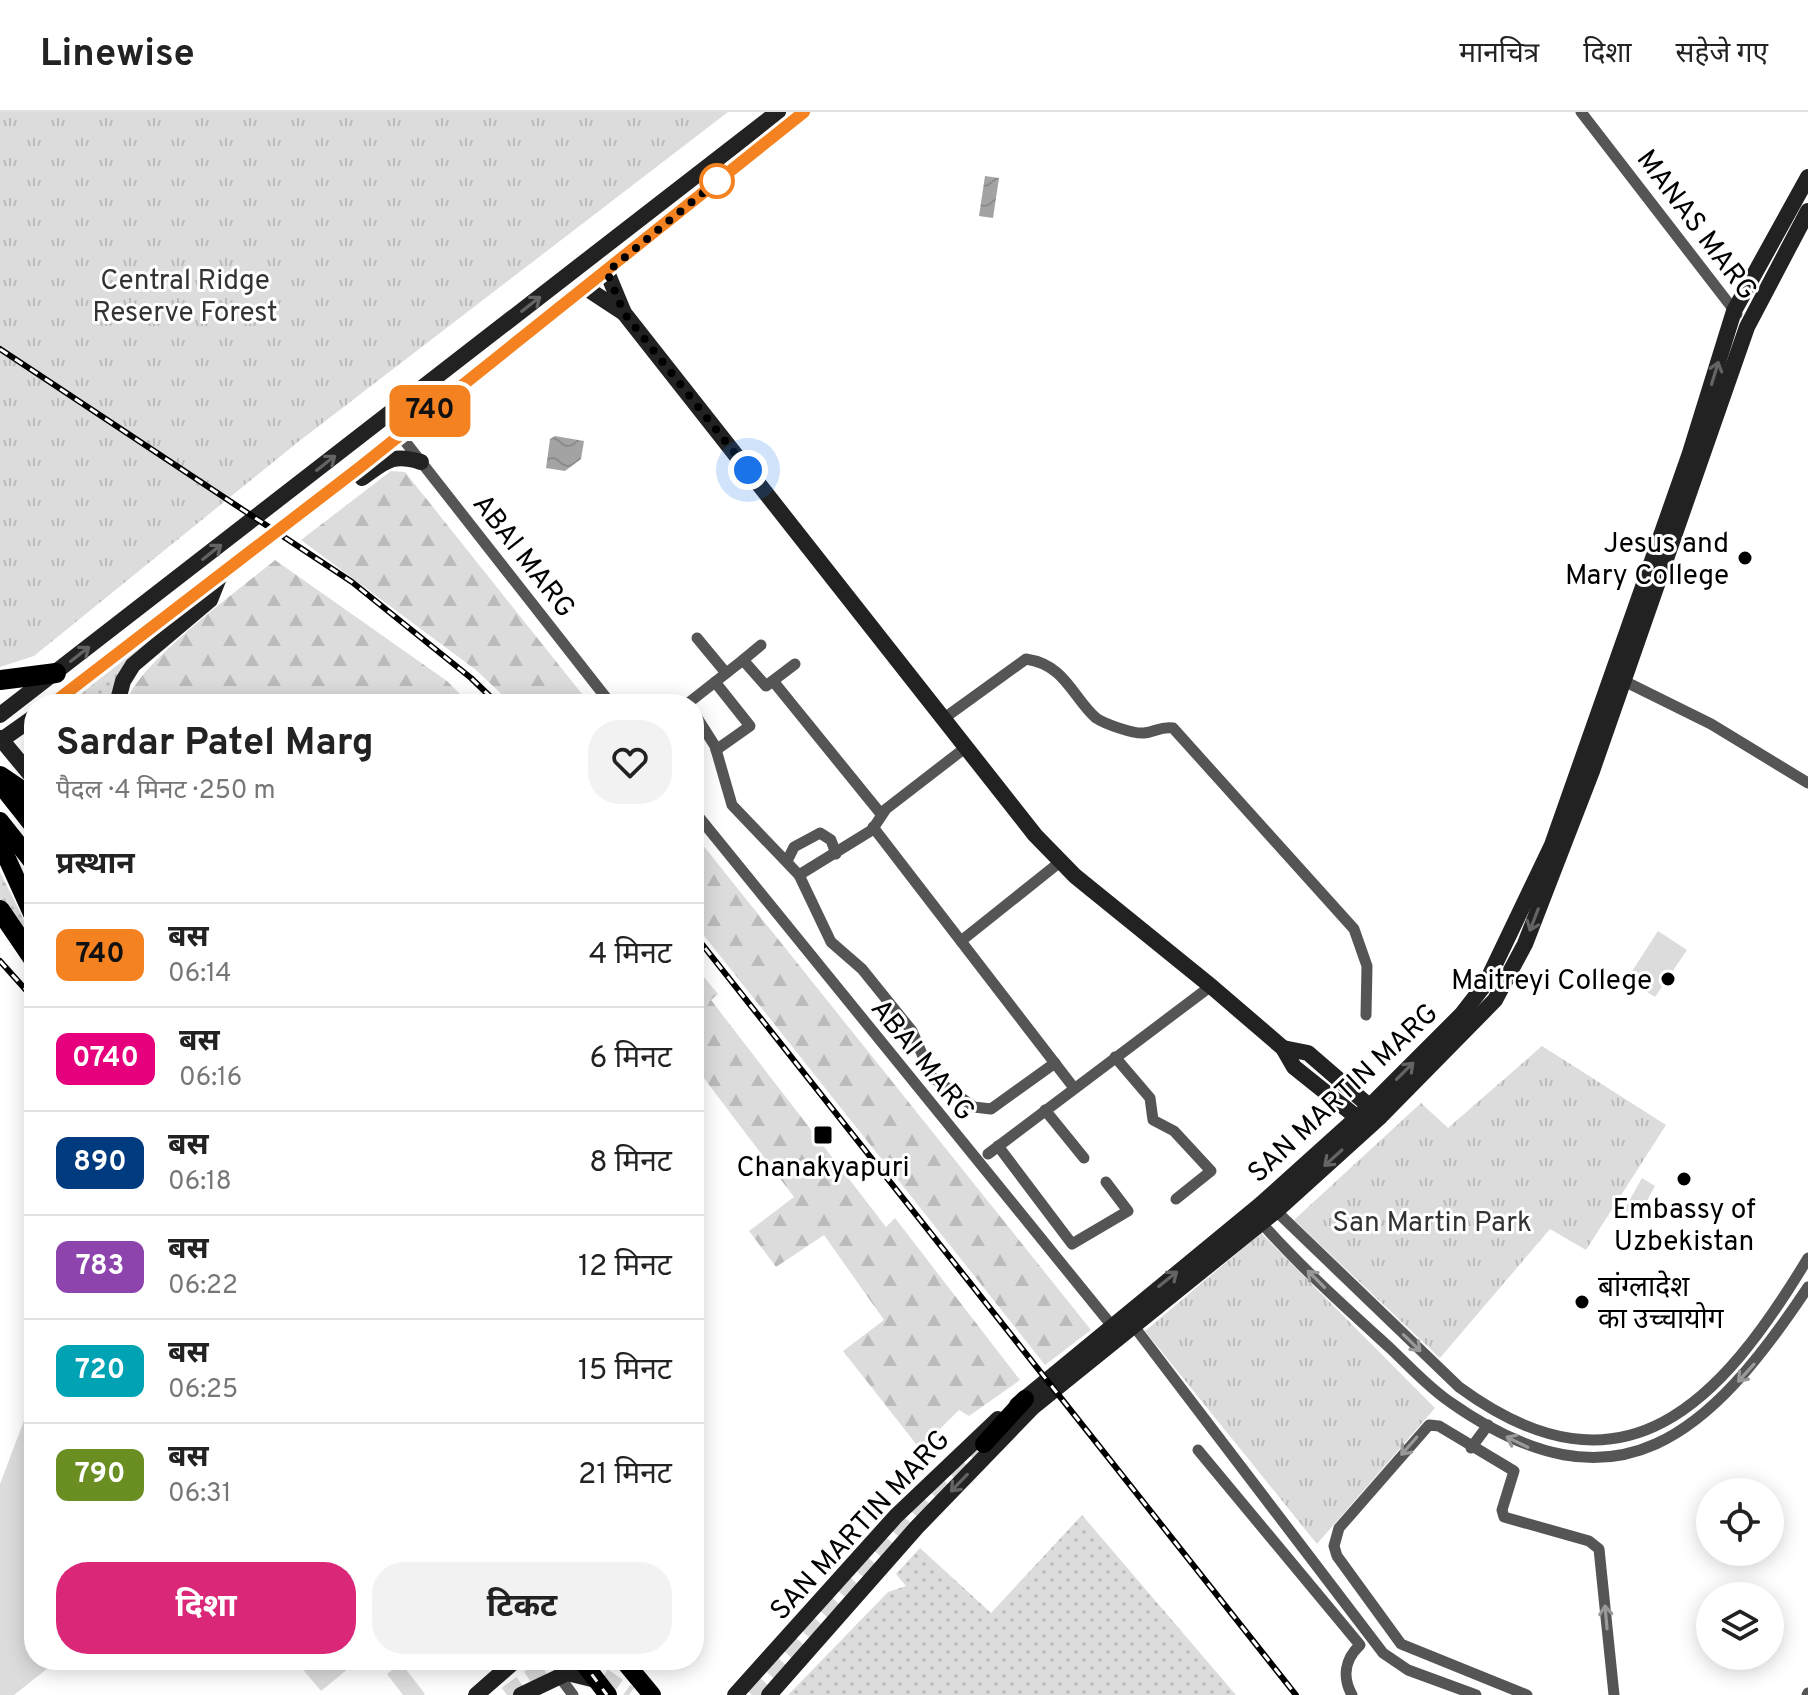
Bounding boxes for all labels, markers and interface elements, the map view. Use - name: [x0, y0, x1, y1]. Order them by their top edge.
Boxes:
- text: Linewise: [40, 31, 195, 80]
- text: मानचित्र: [1459, 37, 1539, 73]
- text: दिशा: [1583, 37, 1632, 73]
- text: सहेजे गए: [1676, 37, 1768, 73]
- street label: MANAS MARG: [1627, 143, 1764, 308]
- unlabelled marker: [700, 164, 734, 198]
- park label: Central Ridge Reserve Forest: [92, 264, 278, 332]
- one-way arrow: [520, 296, 542, 313]
- one-way arrow: [1709, 360, 1724, 385]
- line badge: 740: [384, 385, 476, 437]
- text: 740: [405, 393, 455, 429]
- your location: [728, 450, 768, 490]
- one-way arrow: [315, 455, 336, 472]
- street label: ABAI MARG: [463, 488, 582, 626]
- place label: Jesus and Mary College: [1565, 527, 1729, 595]
- one-way arrow: [201, 544, 222, 561]
- marker: Jesus and Mary College: [1736, 549, 1754, 567]
- one-way arrow: [69, 646, 90, 663]
- text: Sardar Patel Marg: [56, 720, 374, 769]
- button: heart: [588, 720, 672, 804]
- text: पैदल · 4 मिनट · 250 m: [56, 775, 276, 808]
- text: प्रस्थान: [56, 847, 135, 884]
- one-way arrow: [1526, 907, 1540, 932]
- text: बस: [168, 920, 209, 957]
- text: 740: [75, 937, 125, 973]
- text: 4 मिनट: [589, 937, 672, 974]
- text: 06:14: [168, 958, 231, 991]
- place label: Maitreyi College: [1451, 964, 1652, 1000]
- marker: Maitreyi College: [1659, 970, 1677, 988]
- street label: ABAI MARG: [861, 992, 982, 1129]
- street label: SAN MARTIN MARG: [1241, 997, 1447, 1192]
- text: बस: [179, 1024, 220, 1061]
- text: 0740: [72, 1041, 139, 1077]
- text: 6 मिनट: [590, 1041, 672, 1078]
- text: 06:16: [179, 1062, 242, 1095]
- one-way arrow: [1395, 1062, 1414, 1081]
- marker: Chanakyapuri: [812, 1124, 834, 1146]
- text: बस: [168, 1128, 209, 1165]
- text: 890: [73, 1145, 127, 1181]
- text: 8 मिनट: [589, 1145, 672, 1182]
- one-way arrow: [1324, 1149, 1344, 1167]
- place label: Chanakyapuri: [736, 1151, 910, 1187]
- text: 06:18: [168, 1166, 232, 1199]
- marker: Embassy of Uzbekistan: [1675, 1170, 1693, 1188]
- place label: Embassy of Uzbekistan: [1612, 1193, 1756, 1261]
- park label: San Martin Park: [1332, 1206, 1532, 1242]
- text: बस: [168, 1232, 209, 1269]
- text: 783: [76, 1249, 124, 1285]
- text: 12 मिनट: [578, 1249, 672, 1286]
- text: 06:22: [168, 1270, 238, 1303]
- one-way arrow: [1157, 1270, 1178, 1288]
- one-way arrow: [1307, 1270, 1326, 1289]
- place label: बांग्लादेश का उच्चायोग: [1598, 1270, 1725, 1339]
- marker: बांग्लादेश का उच्चायोग: [1573, 1293, 1591, 1311]
- one-way arrow: [1402, 1333, 1422, 1352]
- text: बस: [168, 1336, 209, 1373]
- text: 720: [75, 1353, 125, 1389]
- text: 15 मिनट: [578, 1353, 672, 1390]
- one-way arrow: [1738, 1362, 1756, 1382]
- text: 06:25: [168, 1374, 238, 1407]
- street label: SAN MARTIN MARG: [764, 1423, 959, 1629]
- one-way arrow: [1505, 1434, 1529, 1449]
- one-way arrow: [1401, 1436, 1419, 1456]
- text: बस: [168, 1440, 209, 1477]
- text: 790: [75, 1457, 125, 1493]
- text: 21 मिनट: [578, 1457, 672, 1494]
- one-way arrow: [950, 1473, 969, 1493]
- text: 06:31: [168, 1478, 231, 1511]
- map controls: [1696, 1478, 1784, 1670]
- button: locate: [1696, 1478, 1784, 1566]
- button: दिशा: [56, 1562, 356, 1654]
- button: टिकट: [372, 1562, 672, 1654]
- button: layers: [1696, 1582, 1784, 1670]
- one-way arrow: [1599, 1604, 1614, 1631]

